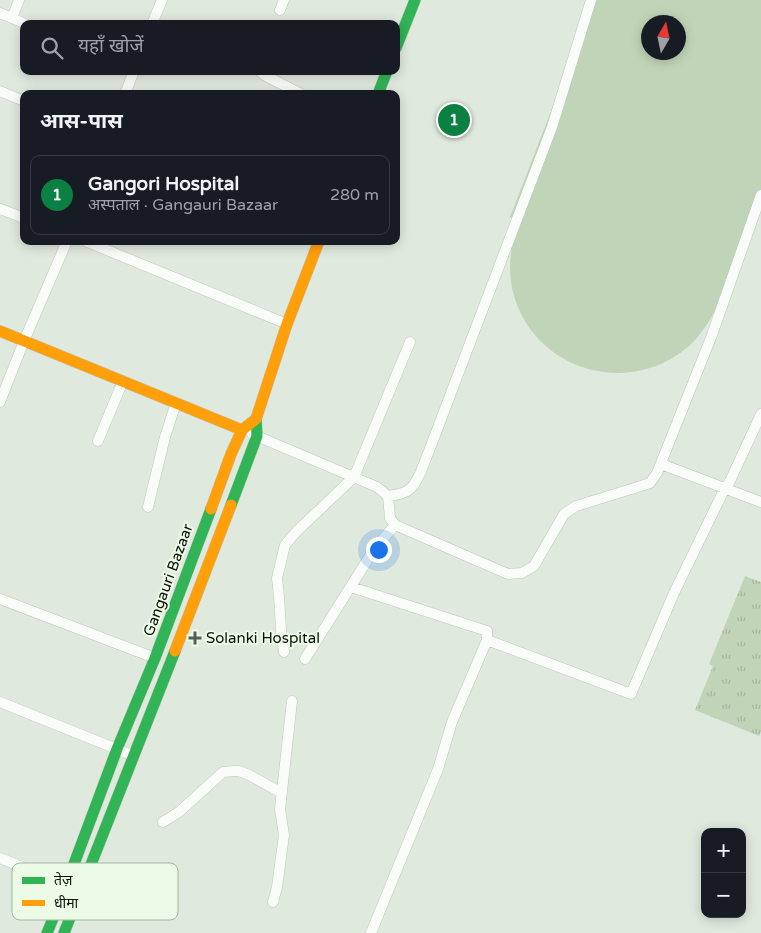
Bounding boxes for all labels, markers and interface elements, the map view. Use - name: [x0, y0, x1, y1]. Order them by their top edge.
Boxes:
- north arrow: [641, 15, 686, 60]
- search box: [20, 20, 400, 75]
- icon: search: [38, 34, 66, 62]
- text: यहाँ खोजें: [78, 35, 144, 57]
- pin: 1: [438, 101, 470, 139]
- text: आस-पास: [40, 109, 123, 134]
- text: Gangori Hospital: [88, 173, 239, 195]
- text: 1: [52, 185, 62, 205]
- text: 280 m: [330, 185, 379, 205]
- text: अस्पताल · Gangauri Bazaar: [88, 195, 278, 215]
- street label: Gangauri Bazaar: [139, 521, 197, 639]
- your location: [366, 537, 392, 563]
- place label: Solanki Hospital: [206, 629, 320, 647]
- marker: Solanki Hospital: [188, 631, 202, 645]
- map controls: [701, 828, 746, 918]
- button: +: [701, 828, 746, 873]
- legend: [12, 863, 178, 920]
- text: तेज़: [54, 871, 73, 889]
- button: −: [701, 873, 746, 918]
- text: धीमा: [54, 895, 79, 912]

